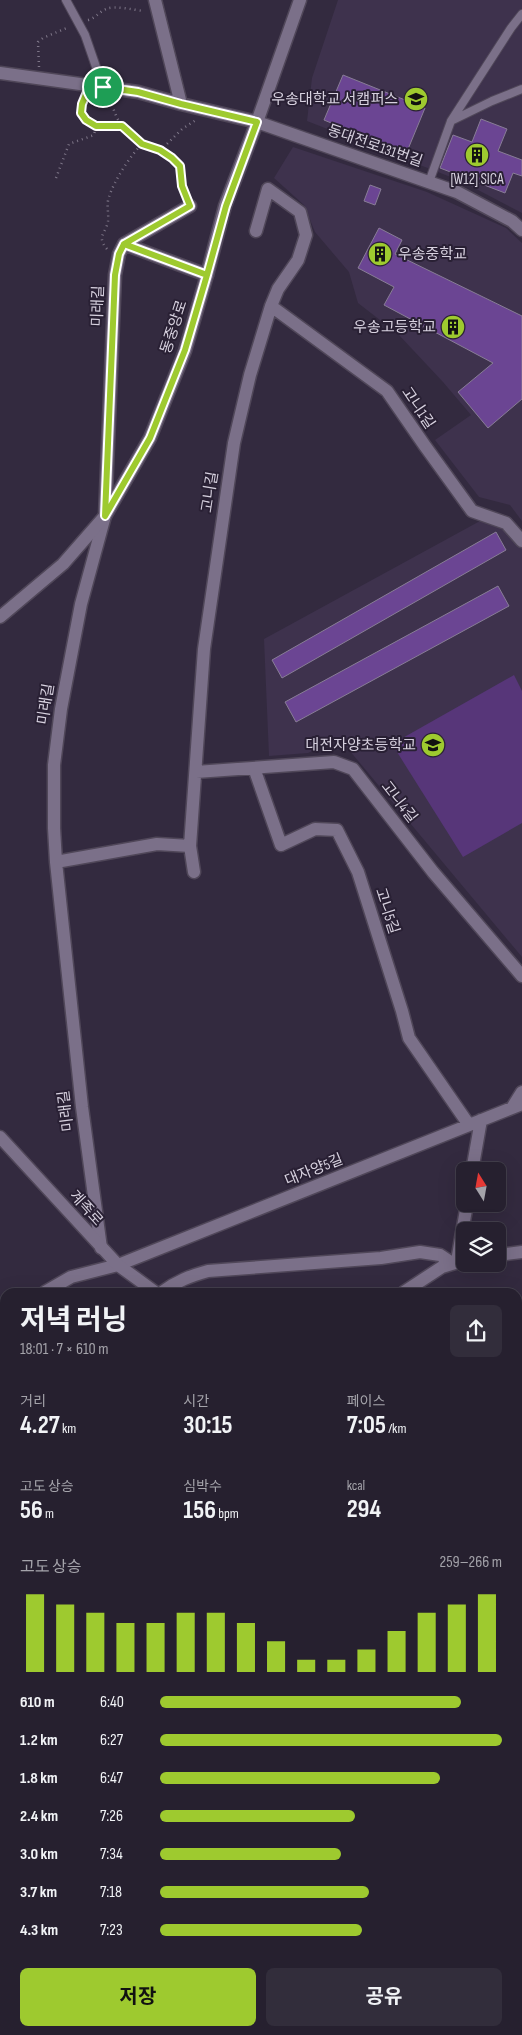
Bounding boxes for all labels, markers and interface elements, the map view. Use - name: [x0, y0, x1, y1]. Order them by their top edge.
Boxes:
- pin: [82, 66, 124, 108]
- icon: arrive: [89, 73, 117, 101]
- school or university icon: 우송대학교 서캠퍼스: [403, 86, 429, 112]
- place label: 우송대학교 서캠퍼스: [271, 90, 398, 109]
- street label: 동대전로131번길: [325, 121, 425, 171]
- building icon: [W12] SICA: [464, 142, 490, 168]
- place label: [W12] SICA: [450, 170, 504, 189]
- building icon: 우송중학교: [367, 241, 393, 267]
- place label: 우송중학교: [398, 245, 467, 264]
- street label: 미래길: [88, 285, 108, 327]
- street label: 동중앙로: [156, 298, 192, 356]
- building icon: 우송고등학교: [440, 314, 466, 340]
- place label: 우송고등학교: [353, 318, 436, 337]
- street label: 고니1길: [397, 383, 439, 433]
- street label: 고니길: [197, 470, 223, 514]
- street label: 미래길: [33, 682, 59, 726]
- school or university icon: 대전자양초등학교: [420, 732, 446, 758]
- place label: 대전자양초등학교: [306, 736, 416, 755]
- street label: 고니4길: [377, 777, 421, 827]
- street label: 고니5길: [371, 886, 403, 936]
- street label: 미래길: [54, 1089, 78, 1133]
- street label: 대자양5길: [282, 1150, 346, 1190]
- north arrow: [456, 1162, 506, 1212]
- map controls: [456, 1162, 506, 1272]
- street label: 계족로: [65, 1186, 107, 1230]
- button: layers: [456, 1222, 506, 1272]
- text: 저녁 러닝: [20, 1304, 127, 1337]
- button: share: [450, 1305, 502, 1357]
- text: 18:01 · 7 × 610 m: [20, 1340, 109, 1359]
- text: 거리: [20, 1393, 46, 1410]
- text: 시간: [183, 1393, 209, 1410]
- text: 페이스: [347, 1393, 385, 1410]
- text: 4.27: [20, 1410, 60, 1441]
- text: 30:15: [183, 1410, 233, 1441]
- text: 7:05: [347, 1410, 386, 1441]
- text: km: [60, 1420, 76, 1437]
- text: /km: [386, 1420, 406, 1437]
- text: kcal: [347, 1477, 365, 1494]
- text: 고도 상승: [20, 1478, 74, 1495]
- text: 심박수: [183, 1478, 222, 1495]
- text: 294: [347, 1494, 381, 1525]
- text: 56: [20, 1495, 43, 1526]
- text: 156: [183, 1495, 216, 1526]
- text: m: [43, 1505, 54, 1522]
- text: bpm: [216, 1505, 239, 1522]
- text: 259–266 m: [440, 1553, 502, 1572]
- text: 고도 상승: [20, 1558, 81, 1577]
- text: 610 m: [20, 1693, 55, 1712]
- text: 6:40: [100, 1693, 124, 1712]
- text: 1.2 km: [20, 1731, 58, 1750]
- text: 6:27: [100, 1731, 123, 1750]
- text: 1.8 km: [20, 1769, 58, 1788]
- text: 6:47: [100, 1769, 123, 1788]
- text: 2.4 km: [20, 1807, 58, 1826]
- text: 7:26: [100, 1807, 123, 1826]
- text: 3.0 km: [20, 1845, 58, 1864]
- text: 7:34: [100, 1845, 123, 1864]
- text: 3.7 km: [20, 1883, 57, 1902]
- text: 7:18: [100, 1883, 122, 1902]
- text: 4.3 km: [20, 1921, 58, 1940]
- text: 7:23: [100, 1921, 123, 1940]
- button: 저장: [20, 1968, 256, 2026]
- button: 공유: [266, 1968, 502, 2026]

